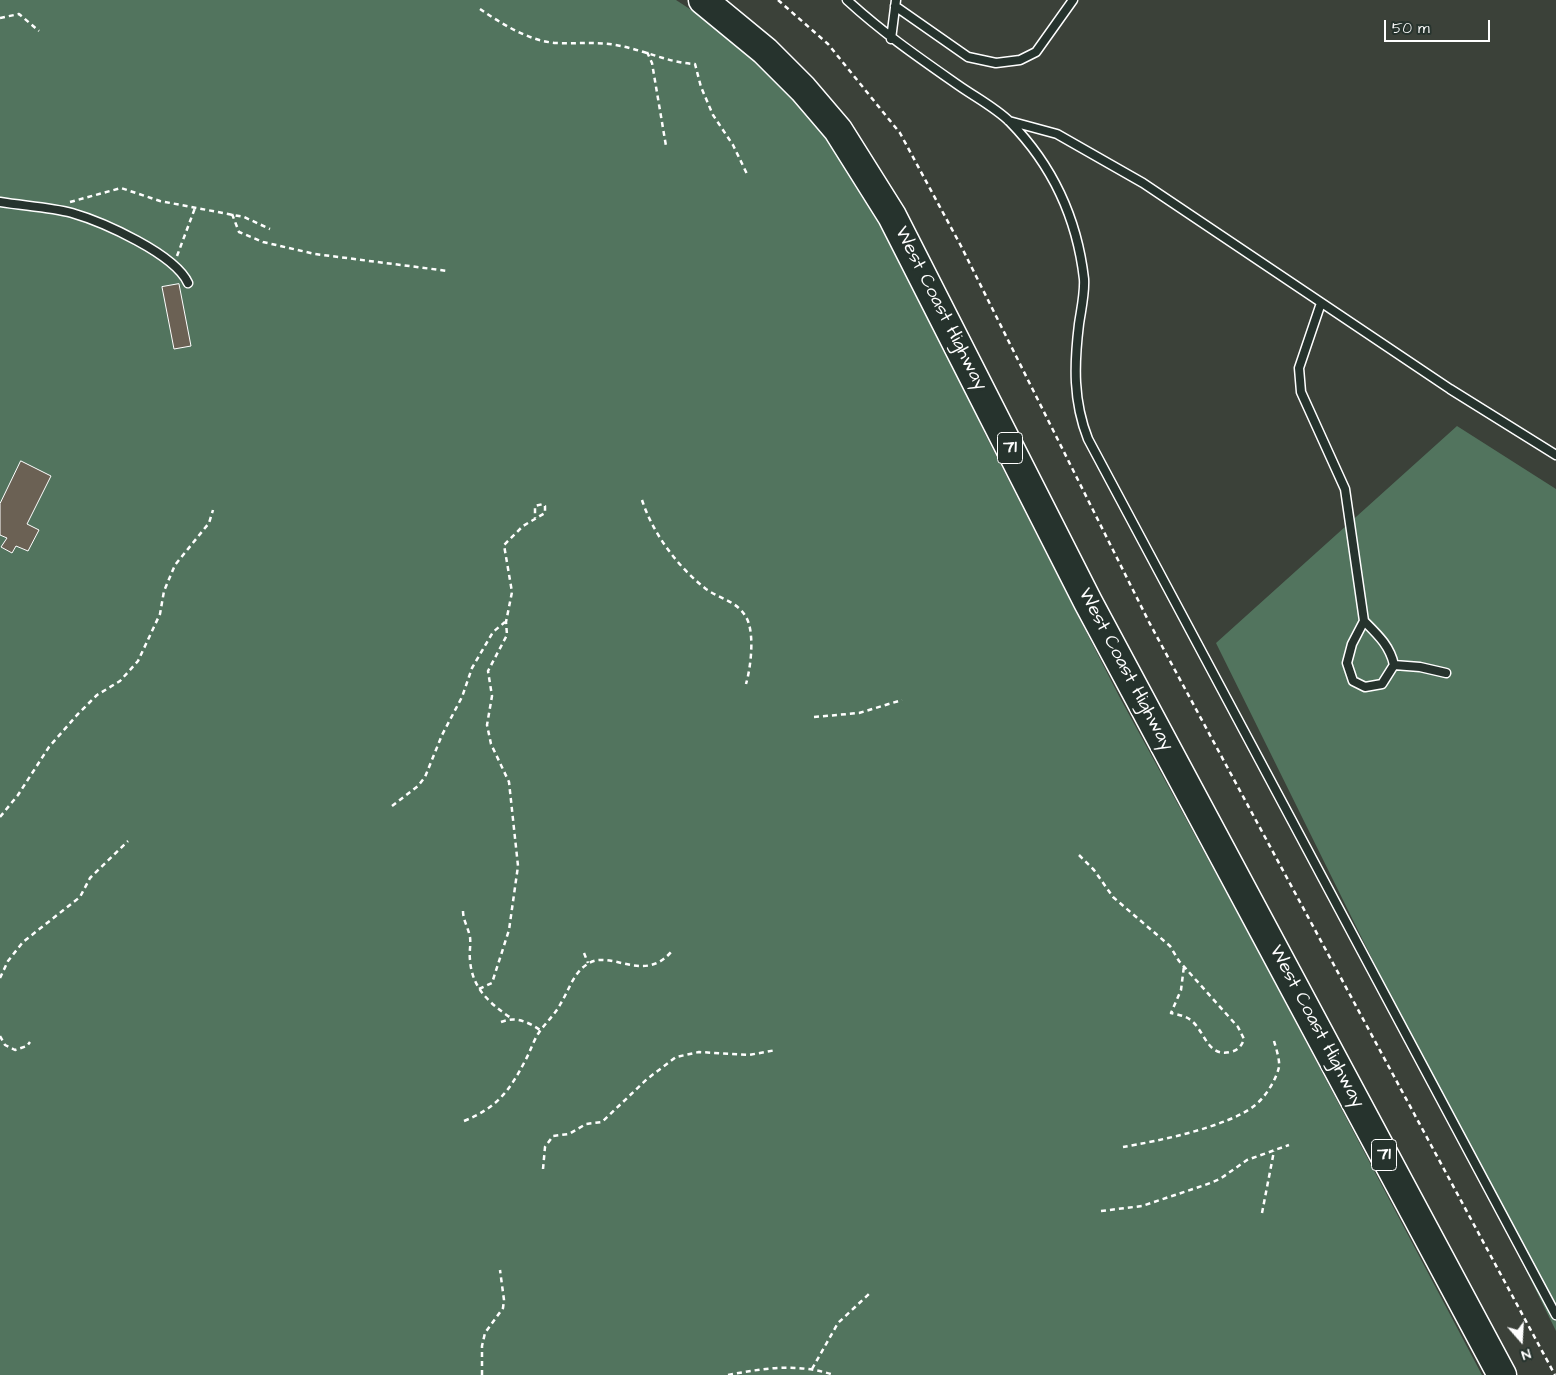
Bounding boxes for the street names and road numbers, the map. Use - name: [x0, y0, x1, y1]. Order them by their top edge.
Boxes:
- street label: West Coast Highway: [889, 223, 991, 395]
- road number: 71: [998, 432, 1022, 463]
- street label: West Coast Highway: [1073, 585, 1177, 755]
- street label: West Coast Highway: [1264, 942, 1368, 1112]
- road number: 71: [1372, 1140, 1396, 1170]

